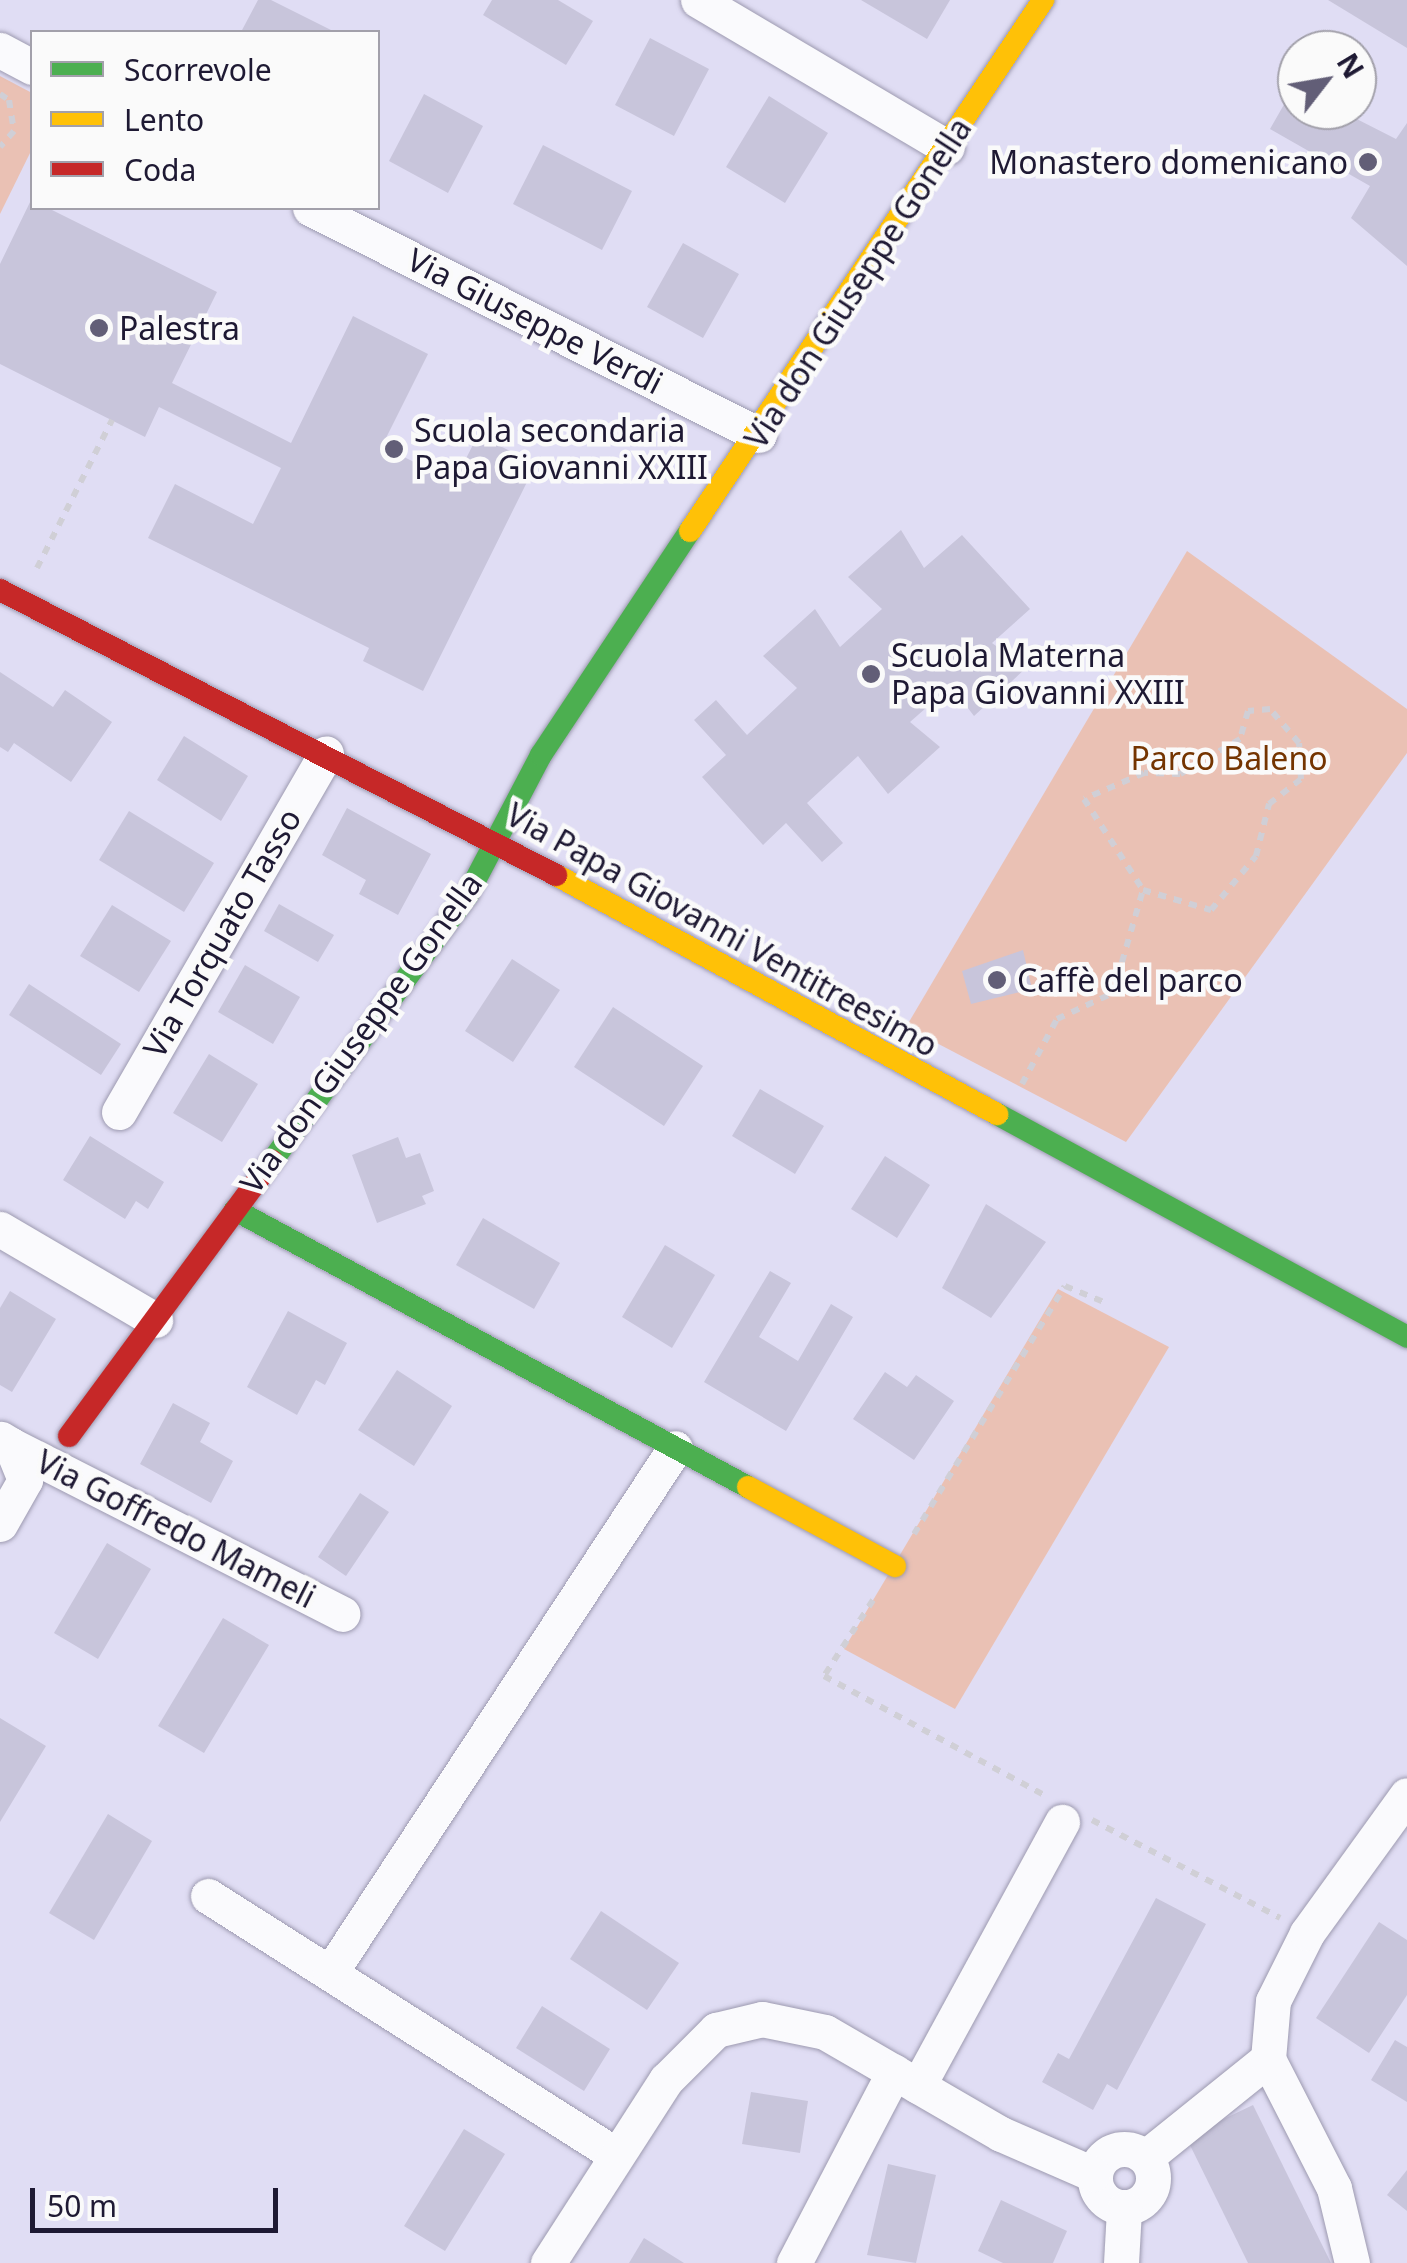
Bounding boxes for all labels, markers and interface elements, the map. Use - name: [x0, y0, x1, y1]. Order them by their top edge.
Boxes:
- legend: [30, 30, 380, 210]
- north arrow: [1277, 30, 1377, 130]
- text: N: [1329, 46, 1373, 85]
- text: Scorrevole: [124, 49, 272, 90]
- text: Lento: [124, 99, 204, 140]
- street label: Via don Giuseppe Gonella: [737, 111, 979, 455]
- place label: Monastero domenicano: [989, 143, 1348, 181]
- text: Coda: [124, 149, 196, 190]
- marker: Monastero domenicano: [1357, 151, 1379, 173]
- street label: Via Giuseppe Verdi: [401, 240, 669, 402]
- place label: Palestra: [119, 309, 240, 347]
- marker: Palestra: [88, 317, 110, 339]
- place label: Scuola secondaria Papa Giovanni XXIII: [414, 412, 708, 487]
- marker: Scuola secondaria Papa Giovanni XXIII: [383, 438, 405, 460]
- place label: Scuola Materna Papa Giovanni XXIII: [891, 637, 1185, 712]
- marker: Scuola Materna Papa Giovanni XXIII: [860, 663, 882, 685]
- park label: Parco Baleno: [1130, 739, 1328, 777]
- street label: Via Papa Giovanni Ventitreesimo: [500, 795, 944, 1065]
- street label: Via Torquato Tasso: [135, 802, 309, 1064]
- street label: Via don Giuseppe Gonella: [232, 865, 490, 1201]
- place label: Caffè del parco: [1017, 961, 1243, 999]
- marker: Caffè del parco: [986, 969, 1008, 991]
- street label: Via Goffredo Mameli: [30, 1442, 322, 1616]
- scale bar: [35, 2168, 282, 2230]
- text: 50 m: [47, 2185, 117, 2226]

